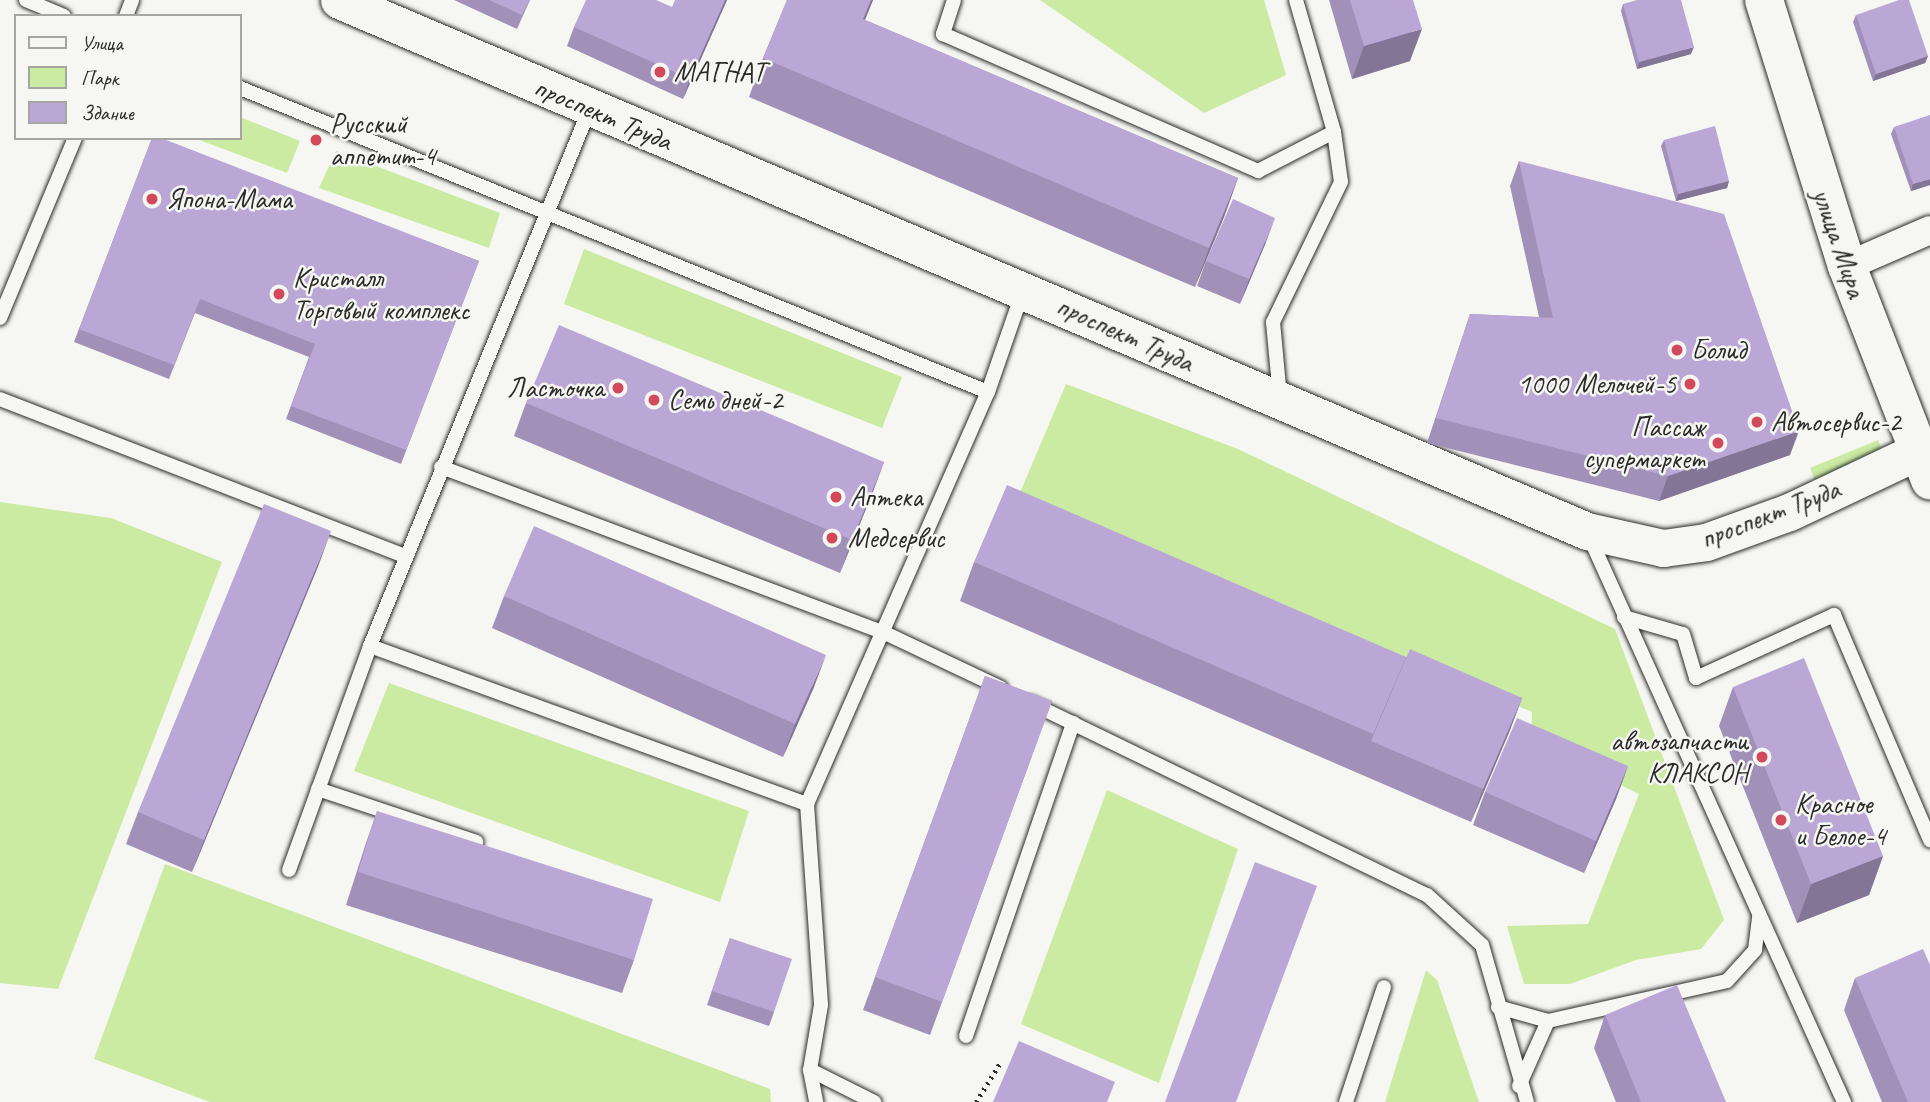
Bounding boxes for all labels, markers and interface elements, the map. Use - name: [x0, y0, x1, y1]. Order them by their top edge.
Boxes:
- legend: [14, 14, 242, 140]
- text: Улица: [81, 30, 123, 56]
- place label: МАГНАТ: [674, 55, 765, 89]
- marker: МАГНАТ: [652, 64, 668, 80]
- text: Парк: [81, 65, 118, 91]
- street label: проспект Труда: [530, 70, 676, 158]
- text: Здание: [81, 100, 134, 126]
- place label: Русский аппетит-4: [330, 107, 435, 173]
- marker: Русский аппетит-4: [308, 132, 324, 148]
- place label: Япона-Мама: [166, 182, 292, 216]
- street label: улица Мира: [1805, 184, 1873, 302]
- marker: Япона-Мама: [144, 191, 160, 207]
- place label: Кристалл Торговый комплекс: [293, 261, 469, 327]
- marker: Кристалл Торговый комплекс: [271, 286, 287, 302]
- street label: проспект Труда: [1052, 289, 1198, 379]
- place label: Болид: [1691, 333, 1746, 367]
- marker: Болид: [1669, 342, 1685, 358]
- place label: 1000 Мелочей-5: [1518, 367, 1676, 401]
- place label: Ласточка: [507, 371, 604, 405]
- marker: 1000 Мелочей-5: [1682, 376, 1698, 392]
- marker: Ласточка: [610, 380, 626, 396]
- place label: Семь дней-2: [668, 383, 783, 417]
- marker: Семь дней-2: [646, 392, 662, 408]
- place label: Автосервис-2: [1771, 405, 1901, 439]
- place label: Пассаж супермаркет: [1584, 410, 1704, 476]
- marker: Автосервис-2: [1749, 414, 1765, 430]
- marker: Пассаж супермаркет: [1710, 435, 1726, 451]
- street label: проспект Труда: [1697, 472, 1843, 556]
- place label: Аптека: [850, 480, 922, 514]
- marker: Аптека: [828, 489, 844, 505]
- place label: Медсервис: [848, 521, 944, 555]
- marker: Медсервис: [822, 528, 842, 548]
- place label: автозапчасти КЛАКСОН: [1610, 724, 1748, 790]
- marker: автозапчасти КЛАКСОН: [1754, 749, 1770, 765]
- place label: Красное и Белое-4: [1795, 787, 1886, 853]
- marker: Красное и Белое-4: [1773, 812, 1789, 828]

